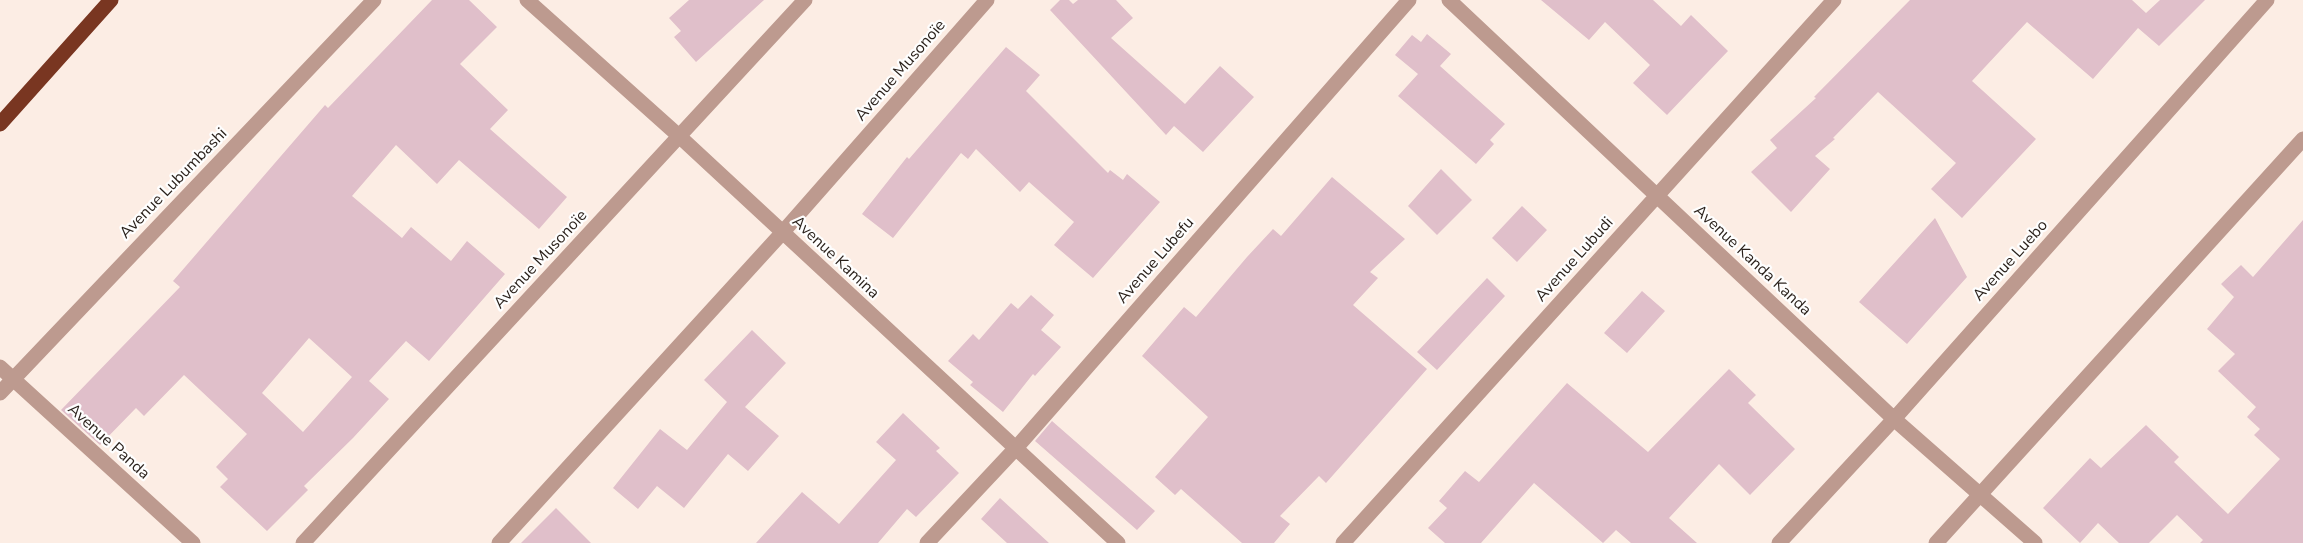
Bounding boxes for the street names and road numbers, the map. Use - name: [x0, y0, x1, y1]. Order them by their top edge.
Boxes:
- street label: Avenue Musonoïe: [852, 16, 950, 126]
- street label: Avenue Lubumbashi: [116, 125, 232, 243]
- street label: Avenue Kanda Kanda: [1689, 202, 1815, 320]
- street label: Avenue Musonoïe: [490, 207, 592, 313]
- street label: Avenue Kamina: [787, 213, 883, 303]
- street label: Avenue Lubefu: [1113, 214, 1199, 308]
- street label: Avenue Lubudi: [1532, 214, 1618, 306]
- street label: Avenue Luebo: [1969, 216, 2053, 306]
- street label: Avenue Panda: [63, 400, 153, 484]

